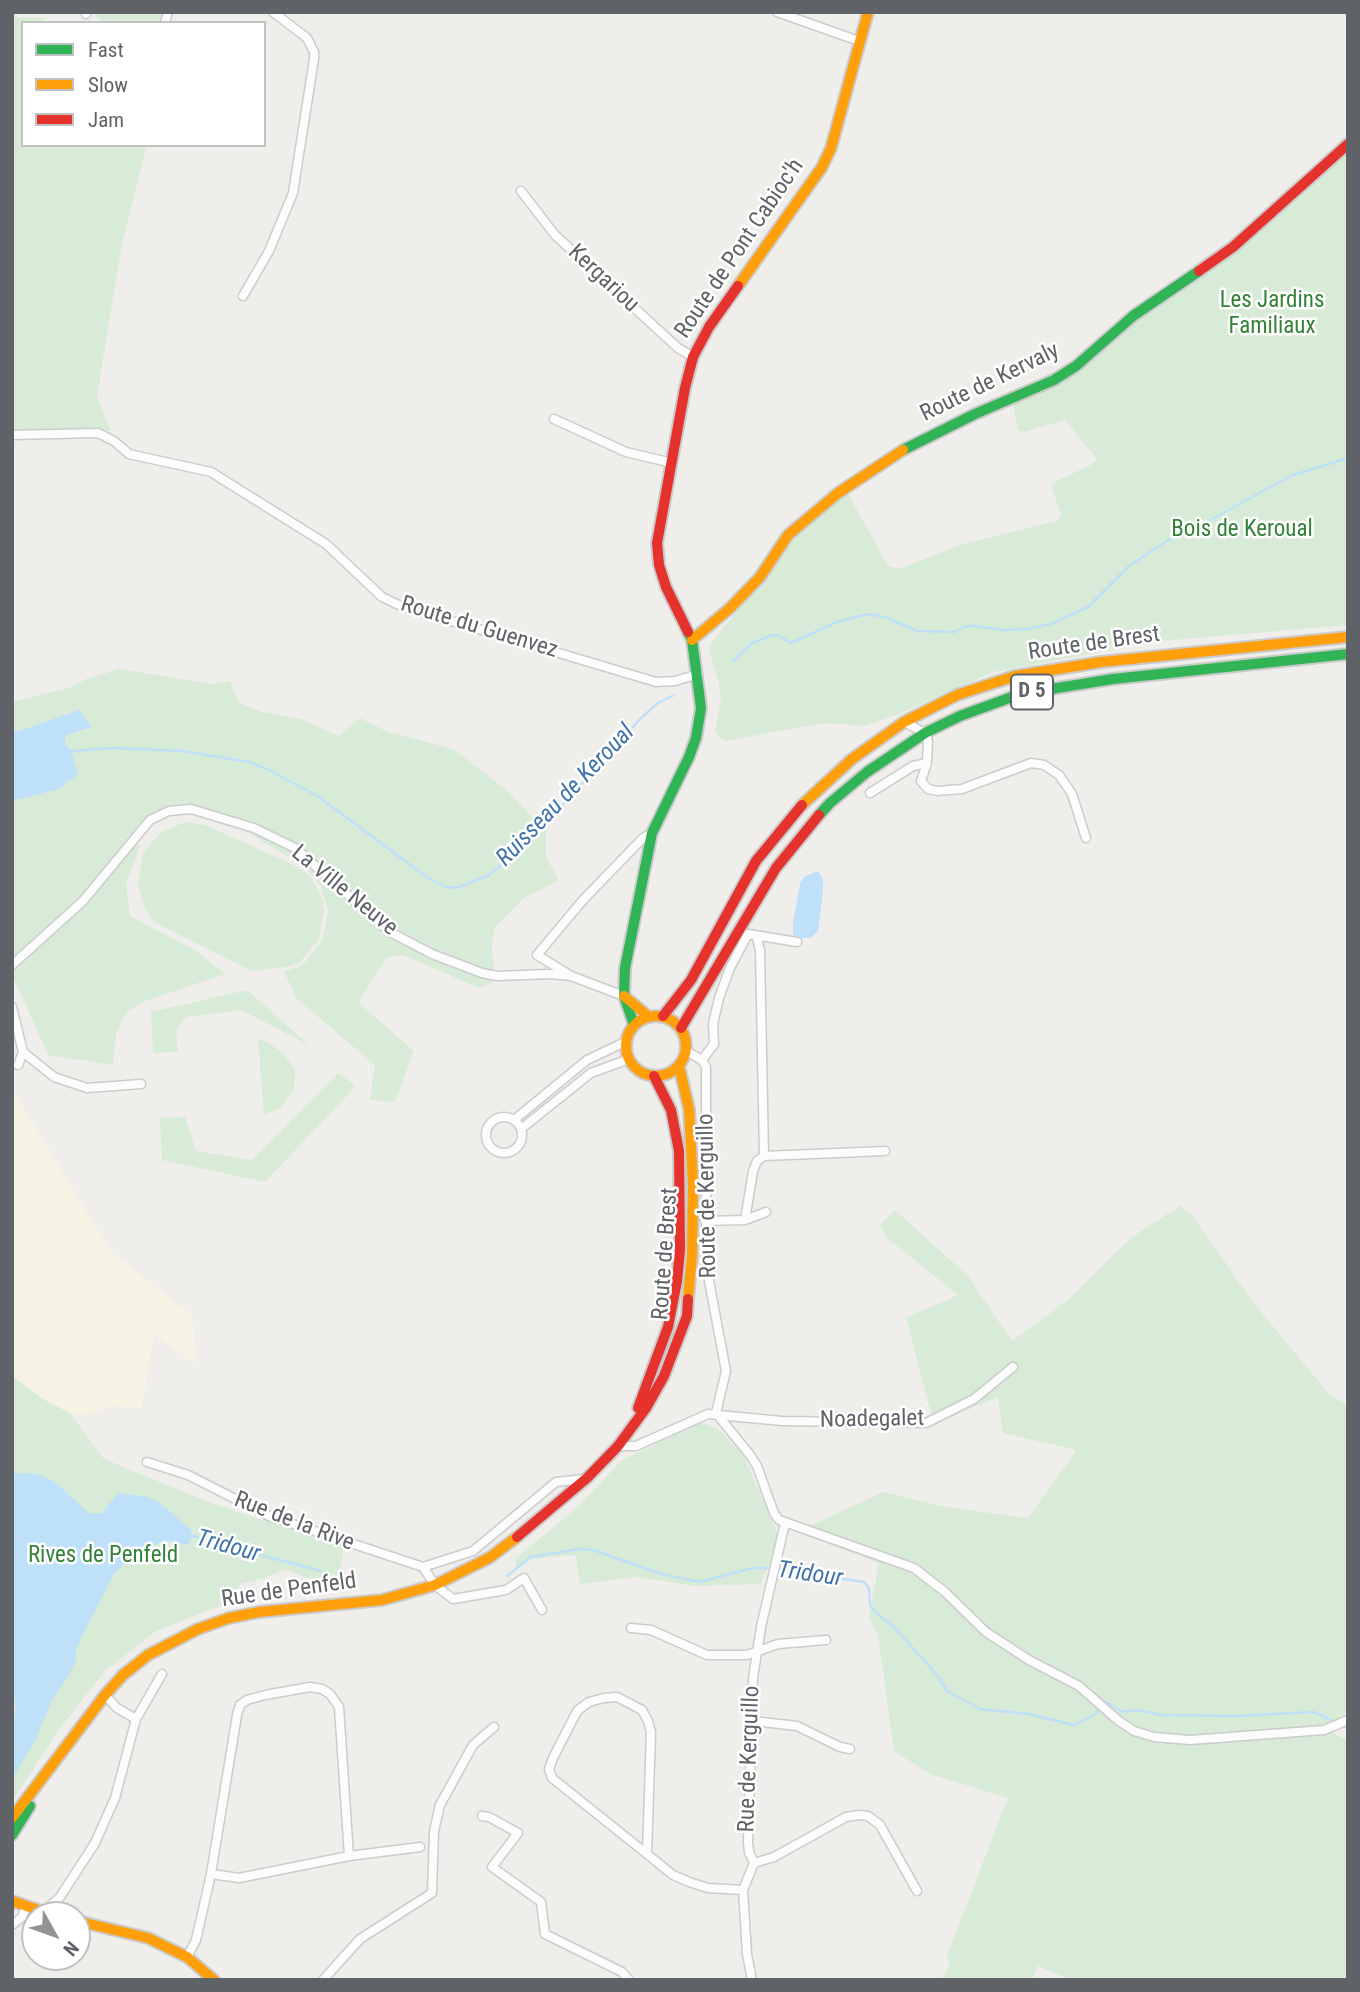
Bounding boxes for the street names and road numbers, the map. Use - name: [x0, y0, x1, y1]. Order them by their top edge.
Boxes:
- street label: Route de Pont Cabioc'h: [670, 154, 810, 344]
- street label: Kergariou: [562, 239, 644, 319]
- street label: Route de Kervaly: [916, 338, 1064, 428]
- street label: Route du Guenvez: [397, 591, 561, 665]
- street label: Route de Brest: [1026, 621, 1162, 667]
- road number: D 5: [1011, 674, 1053, 710]
- street label: La Ville Neuve: [285, 840, 403, 942]
- street label: Route de Kerguillo: [693, 1113, 723, 1279]
- street label: Route de Brest: [648, 1187, 684, 1321]
- street label: Noadegalet: [820, 1405, 924, 1435]
- street label: Rue de la Rive: [230, 1486, 358, 1558]
- street label: Rue de Penfeld: [220, 1568, 358, 1614]
- street label: Rue de Kerguillo: [734, 1685, 766, 1833]

